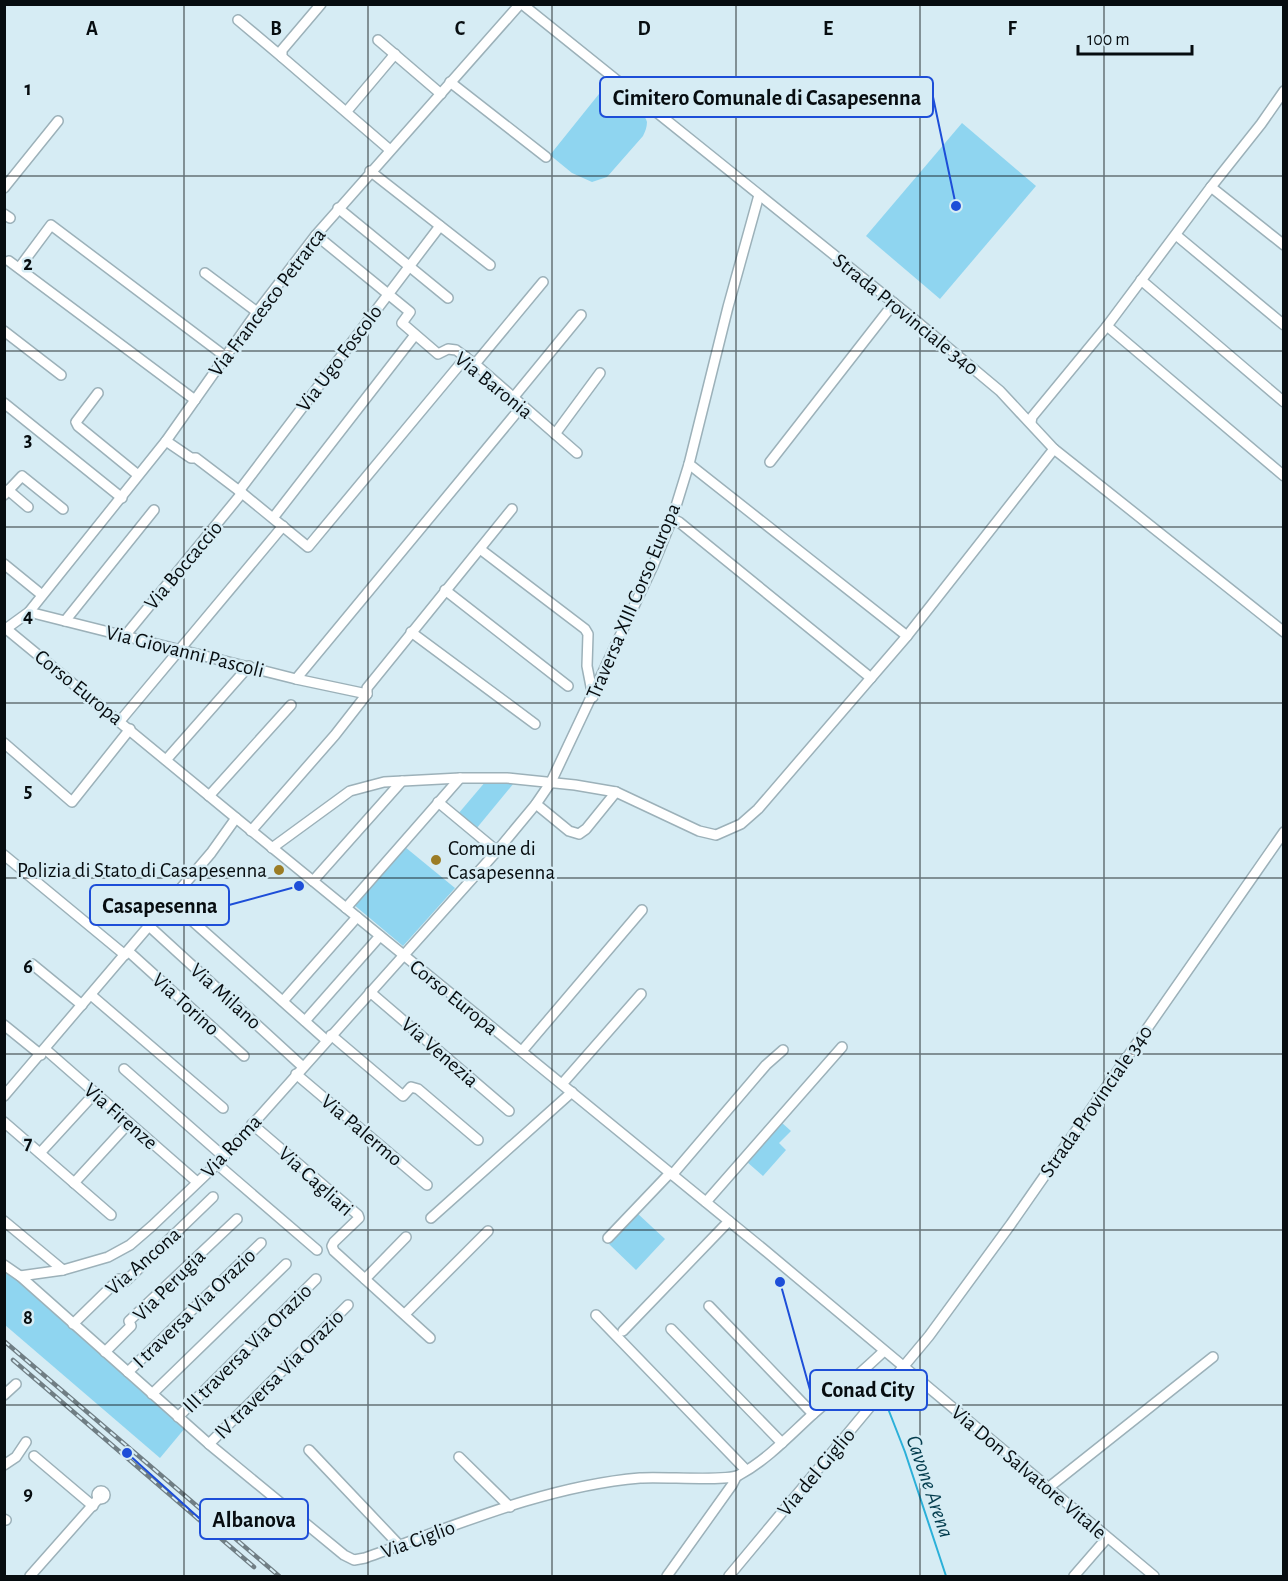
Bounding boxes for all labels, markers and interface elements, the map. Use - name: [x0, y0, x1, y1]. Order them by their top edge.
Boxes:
- scale bar: [1078, 18, 1192, 56]
- text: A: [86, 19, 98, 39]
- text: B: [270, 19, 282, 39]
- text: C: [455, 19, 466, 39]
- text: D: [637, 19, 651, 39]
- text: E: [823, 19, 833, 39]
- text: F: [1007, 19, 1017, 39]
- text: 100 m: [1087, 31, 1130, 49]
- callout: Cimitero Comunale di Casapesenna: [600, 77, 933, 117]
- text: 1: [24, 79, 32, 99]
- text: Cimitero Comunale di Casapesenna: [613, 87, 922, 109]
- street label: Via Francesco Petrarca: [205, 224, 330, 380]
- street label: Strada Provinciale 340: [829, 250, 982, 379]
- text: 2: [23, 254, 33, 274]
- street label: Via Ugo Foscolo: [293, 301, 386, 416]
- street label: Via Baronia: [451, 348, 537, 423]
- text: 3: [24, 430, 32, 450]
- street label: Traversa XIII Corso Europa: [583, 500, 684, 702]
- street label: Via Boccaccio: [140, 517, 226, 614]
- text: 4: [23, 606, 33, 626]
- street label: Via Giovanni Pascoli: [104, 622, 266, 681]
- street label: Corso Europa: [31, 646, 127, 729]
- text: 5: [24, 781, 32, 801]
- place label: Comune di Casapesenna: [448, 838, 555, 883]
- marker: Comune di Casapesenna: [429, 853, 443, 867]
- place label: Polizia di Stato di Casapesenna: [17, 860, 267, 881]
- marker: Polizia di Stato di Casapesenna: [272, 863, 286, 877]
- callout: Casapesenna: [90, 885, 229, 925]
- text: Casapesenna: [102, 895, 218, 917]
- street label: Corso Europa: [406, 956, 502, 1039]
- text: 6: [23, 957, 33, 977]
- street label: Via Milano: [186, 959, 265, 1033]
- street label: Via Torino: [148, 969, 223, 1040]
- street label: Via Venezia: [397, 1013, 482, 1092]
- street label: Strada Provinciale 340: [1036, 1021, 1157, 1181]
- street label: Via Firenze: [80, 1079, 161, 1154]
- street label: Via Palermo: [317, 1091, 406, 1170]
- street label: Via Roma: [197, 1111, 266, 1182]
- text: 7: [24, 1133, 33, 1153]
- street label: Via Cagliari: [274, 1143, 357, 1220]
- street label: Via Ancona: [102, 1223, 185, 1299]
- street label: Via Perugia: [129, 1245, 210, 1325]
- street label: I traversa Via Orazio: [129, 1245, 260, 1372]
- street label: III traversa Via Orazio: [179, 1280, 316, 1417]
- street label: IV traversa Via Orazio: [211, 1306, 348, 1443]
- text: 8: [23, 1308, 33, 1328]
- callout: Conad City: [810, 1370, 927, 1410]
- text: Conad City: [821, 1379, 915, 1402]
- street label: Via Don Salvatore Vitale: [947, 1402, 1110, 1543]
- street label: Via del Giglio: [774, 1424, 859, 1520]
- water label: Cavone Arena: [902, 1432, 958, 1540]
- text: 9: [23, 1484, 33, 1504]
- callout: Albanova: [200, 1499, 308, 1539]
- text: Albanova: [212, 1509, 296, 1531]
- street label: Via Ciglio: [378, 1516, 458, 1562]

